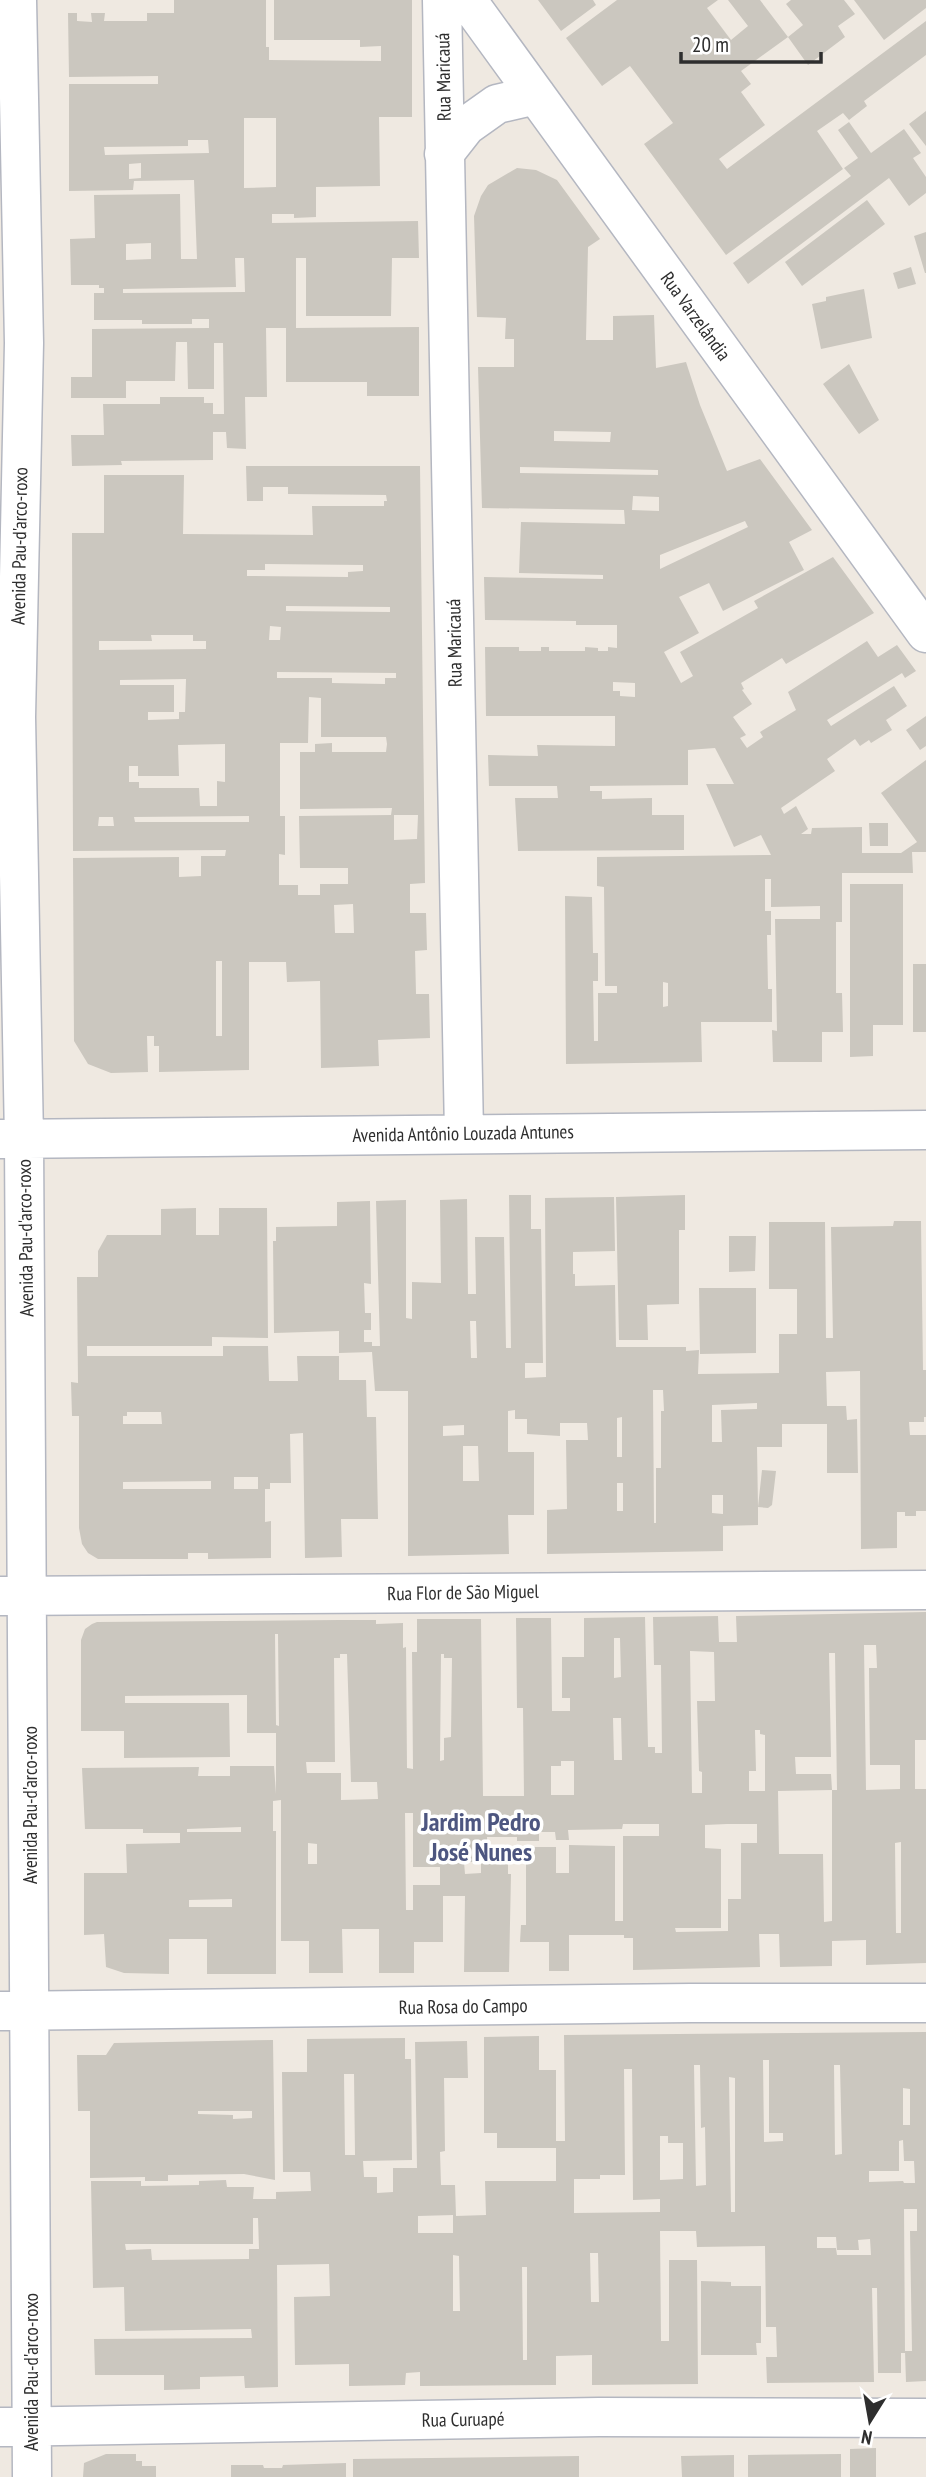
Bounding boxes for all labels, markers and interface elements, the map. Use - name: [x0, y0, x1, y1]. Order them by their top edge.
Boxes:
- scale bar: [681, 21, 821, 65]
- text: 20 m: [692, 31, 729, 58]
- street label: Rua Maricauá: [430, 33, 456, 121]
- street label: Rua Varzelândia: [656, 267, 736, 365]
- street label: Avenida Pau-d'arco-roxo: [6, 467, 32, 625]
- street label: Rua Maricauá: [441, 599, 467, 687]
- street label: Avenida Antônio Louzada Antunes: [352, 1119, 574, 1147]
- street label: Avenida Pau-d'arco-roxo: [12, 1159, 38, 1317]
- street label: Rua Flor de São Miguel: [387, 1579, 540, 1605]
- street label: Avenida Pau-d'arco-roxo: [18, 1726, 42, 1884]
- district label: Jardim Pedro José Nunes: [420, 1805, 541, 1868]
- street label: Rua Rosa do Campo: [398, 1993, 528, 2019]
- street label: Avenida Pau-d'arco-roxo: [19, 2293, 43, 2451]
- north arrow: [835, 2386, 905, 2456]
- street label: Rua Curuapé: [421, 2406, 505, 2432]
- text: N: [859, 2425, 874, 2450]

